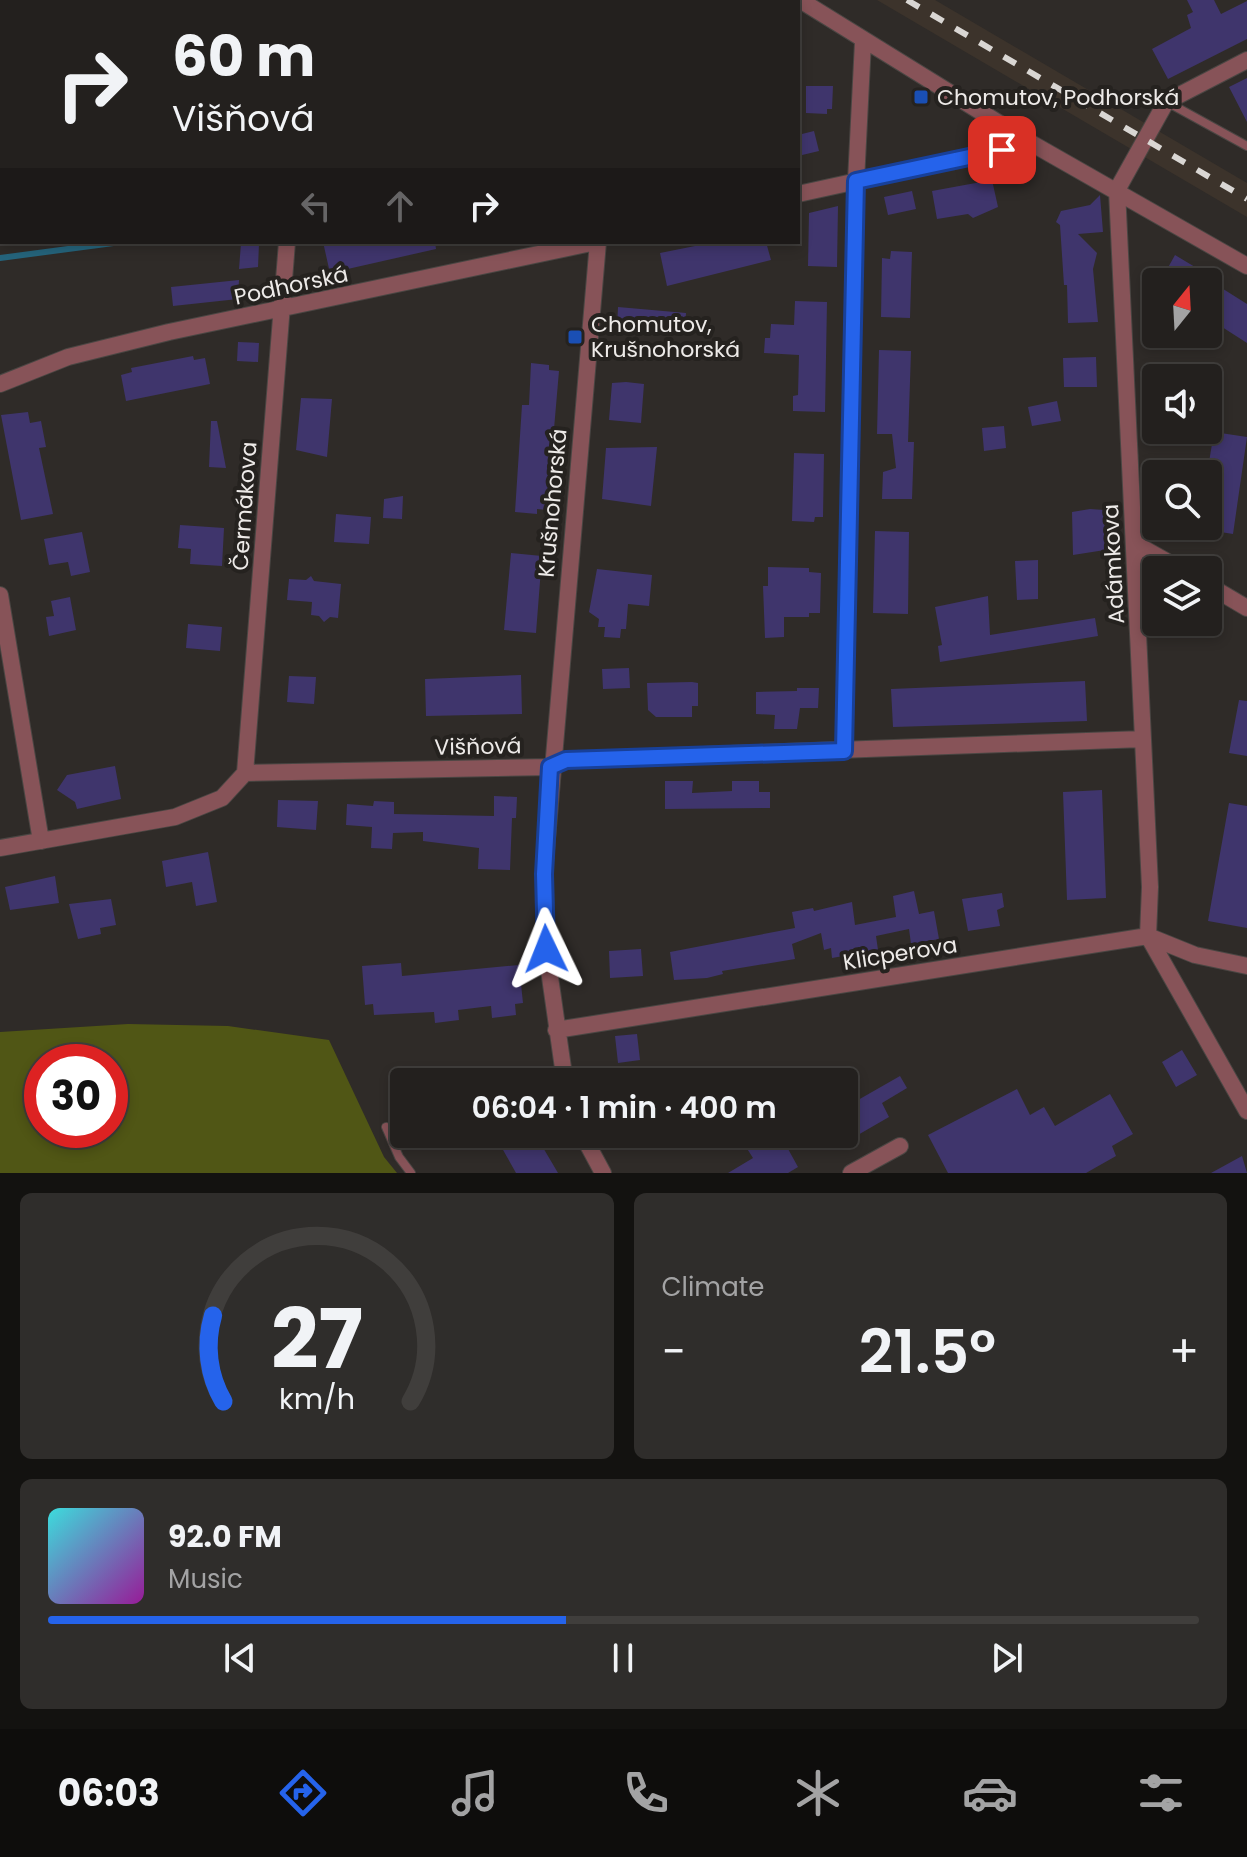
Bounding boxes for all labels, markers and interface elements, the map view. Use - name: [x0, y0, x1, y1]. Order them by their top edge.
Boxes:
- text: 60 m: [172, 17, 315, 96]
- icon: right: [40, 32, 144, 136]
- place label: Chomutov, Podhorská: [937, 82, 1179, 113]
- marker: Chomutov, Podhorská: [912, 88, 930, 106]
- text: Višňová: [172, 93, 315, 144]
- pin: [968, 116, 1036, 184]
- icon: arrive: [980, 128, 1024, 172]
- icon: left: [294, 184, 338, 228]
- icon: ahead: [378, 184, 422, 228]
- icon: right: [462, 184, 506, 228]
- street label: Podhorská: [231, 258, 351, 313]
- north arrow: [1142, 268, 1222, 348]
- map controls: [1142, 268, 1222, 636]
- place label: Chomutov, Krušnohorská: [591, 309, 740, 365]
- marker: Chomutov, Krušnohorská: [566, 328, 584, 346]
- button: sound: [1142, 364, 1222, 444]
- street label: Krušnohorská: [531, 427, 574, 579]
- street label: Čermákova: [225, 441, 264, 571]
- button: search: [1142, 460, 1222, 540]
- street label: Adámkova: [1095, 503, 1132, 625]
- button: layers: [1142, 556, 1222, 636]
- street label: Višňová: [434, 730, 522, 763]
- position arrow: [504, 907, 588, 991]
- street label: Klicperova: [841, 929, 959, 978]
- speed limit sign: 30: [24, 1044, 128, 1148]
- text: 06:04 · 1 min · 400 m: [471, 1086, 777, 1129]
- text: Climate: [662, 1269, 764, 1305]
- text: 27: [271, 1281, 363, 1397]
- text: 21.5°: [859, 1310, 996, 1394]
- text: −: [662, 1321, 686, 1382]
- text: +: [1169, 1321, 1199, 1382]
- text: km/h: [279, 1379, 355, 1419]
- text: 92.0 FM: [168, 1515, 282, 1558]
- text: Music: [168, 1561, 243, 1597]
- icon: previous: [218, 1636, 262, 1680]
- icon: pause: [601, 1636, 645, 1680]
- icon: next: [985, 1636, 1029, 1680]
- icon: directions: [275, 1765, 331, 1821]
- icon: music: [447, 1765, 503, 1821]
- icon: phone: [618, 1765, 674, 1821]
- icon: climate: [790, 1765, 846, 1821]
- icon: car: [962, 1765, 1018, 1821]
- icon: filters: [1133, 1765, 1189, 1821]
- text: 06:03: [58, 1768, 160, 1819]

